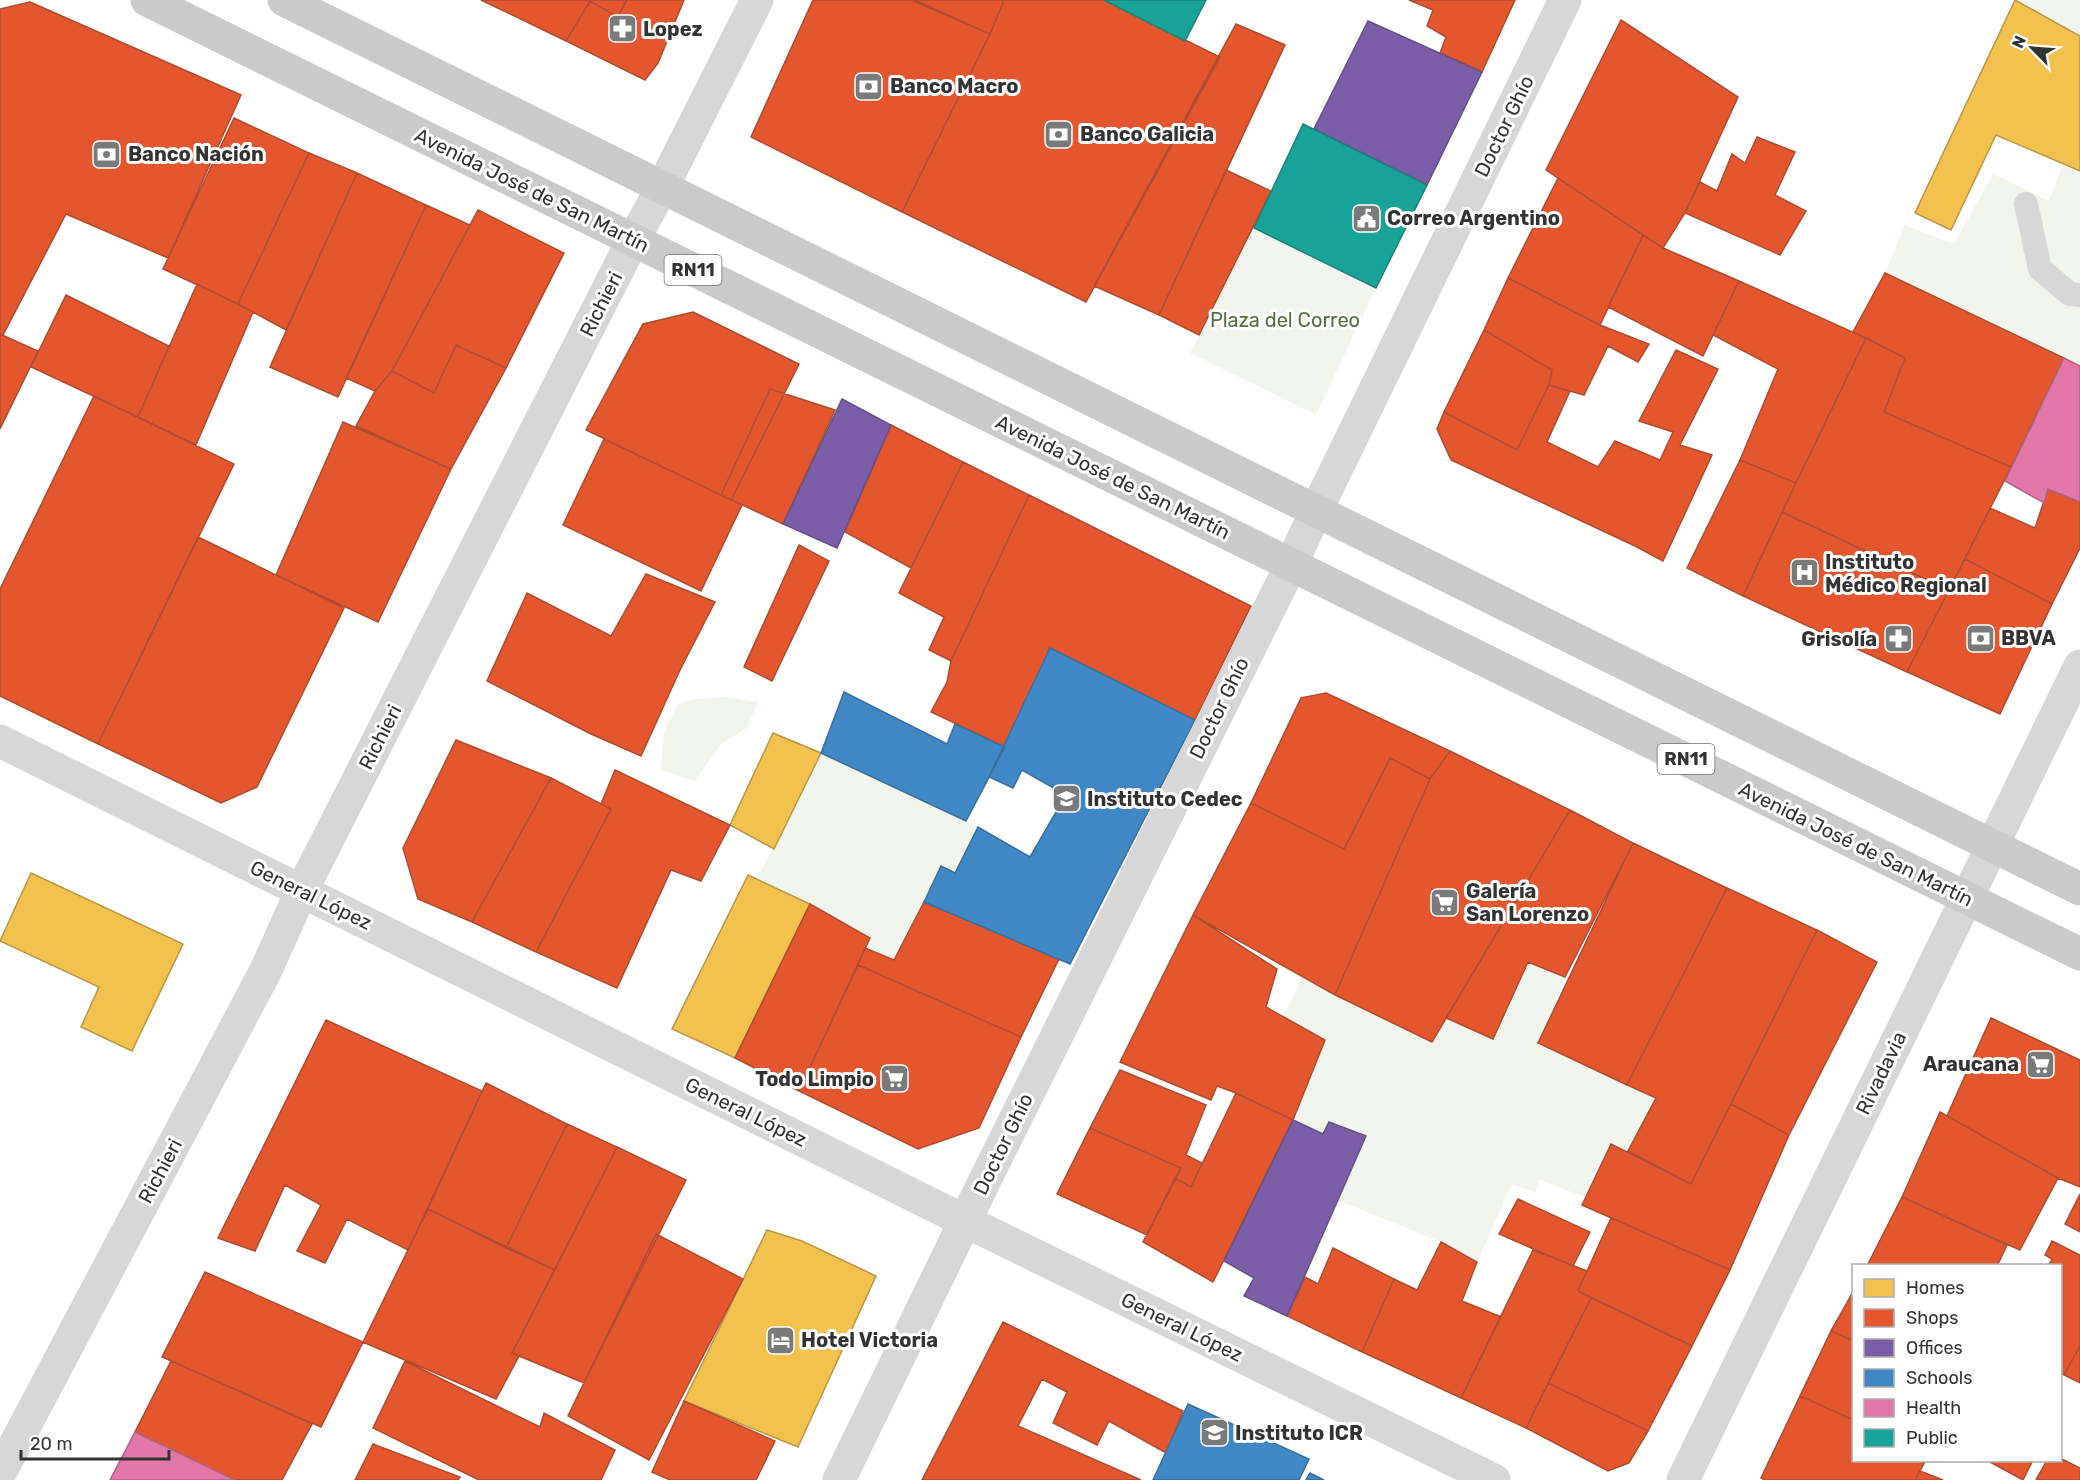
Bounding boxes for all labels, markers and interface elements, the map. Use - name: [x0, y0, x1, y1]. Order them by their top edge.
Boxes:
- pharmacy icon: Lopez: [606, 13, 638, 45]
- place label: Lopez: [643, 17, 703, 41]
- north arrow: [2002, 18, 2062, 78]
- text: N: [2008, 33, 2030, 51]
- bank icon: Banco Macro: [853, 70, 885, 102]
- street label: Doctor Ghío: [1469, 71, 1539, 181]
- place label: Banco Macro: [890, 74, 1018, 98]
- bank icon: Banco Galicia: [1043, 118, 1075, 150]
- place label: Banco Galicia: [1080, 122, 1214, 146]
- street label: Avenida José de San Martín: [411, 123, 653, 257]
- bank icon: Banco Nación: [91, 138, 123, 170]
- place label: Banco Nación: [128, 142, 264, 166]
- public building icon: Correo Argentino: [1350, 202, 1382, 234]
- place label: Correo Argentino: [1387, 206, 1560, 230]
- road number: RN11: [664, 255, 722, 285]
- street label: Richieri: [574, 268, 628, 340]
- park label: Plaza del Correo: [1210, 308, 1360, 332]
- street label: Avenida José de San Martín: [992, 410, 1234, 544]
- place label: Instituto Médico Regional: [1825, 550, 1987, 597]
- hospital icon: Instituto Médico Regional: [1788, 557, 1820, 589]
- bank icon: BBVA: [1964, 622, 1996, 654]
- pharmacy icon: Grisolía: [1882, 623, 1914, 655]
- place label: BBVA: [2001, 626, 2057, 650]
- place label: Grisolía: [1801, 627, 1877, 651]
- street label: Doctor Ghío: [1184, 653, 1254, 763]
- street label: Richieri: [353, 701, 407, 773]
- road number: RN11: [1658, 744, 1714, 774]
- street label: Avenida José de San Martín: [1735, 777, 1977, 911]
- school or university icon: Instituto Cedec: [1050, 783, 1082, 815]
- place label: Instituto Cedec: [1087, 787, 1243, 811]
- street label: General López: [246, 855, 376, 935]
- place label: Galería San Lorenzo: [1466, 879, 1589, 926]
- supermarket icon: Galería San Lorenzo: [1429, 886, 1461, 918]
- street label: Rivadavia: [1851, 1028, 1911, 1118]
- supermarket icon: Araucana: [2024, 1048, 2056, 1080]
- place label: Araucana: [1923, 1052, 2019, 1076]
- supermarket icon: Todo Limpio: [879, 1063, 911, 1095]
- place label: Todo Limpio: [755, 1067, 874, 1091]
- street label: General López: [681, 1072, 811, 1152]
- street label: Doctor Ghío: [968, 1089, 1038, 1199]
- street label: Richieri: [133, 1135, 187, 1207]
- legend: [1852, 1264, 2062, 1462]
- text: Homes: [1906, 1277, 1964, 1299]
- street label: General López: [1117, 1287, 1247, 1367]
- text: Shops: [1906, 1307, 1958, 1329]
- hotel icon: Hotel Victoria: [764, 1324, 796, 1356]
- place label: Hotel Victoria: [801, 1328, 938, 1352]
- text: Offices: [1906, 1337, 1963, 1359]
- text: Schools: [1906, 1367, 1972, 1389]
- text: Health: [1906, 1397, 1961, 1419]
- school or university icon: Instituto ICR: [1198, 1417, 1230, 1449]
- place label: Instituto ICR: [1235, 1421, 1363, 1445]
- scale bar: [21, 1423, 170, 1461]
- text: Public: [1906, 1427, 1958, 1449]
- text: 20 m: [30, 1433, 72, 1455]

